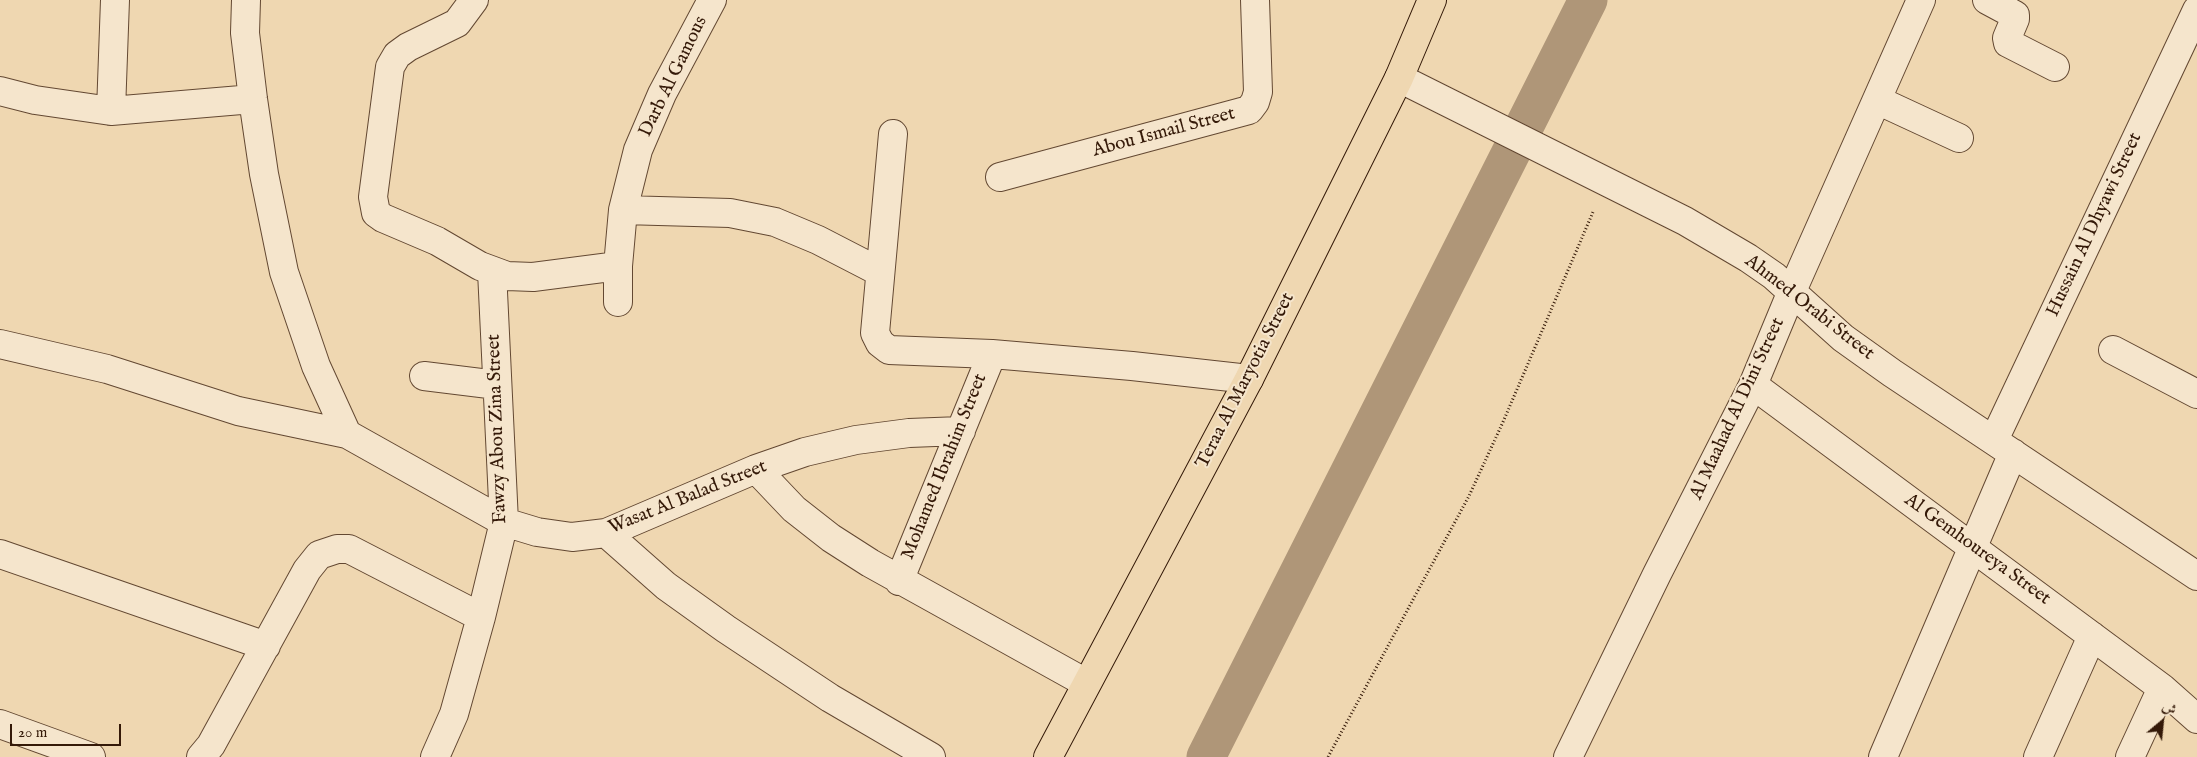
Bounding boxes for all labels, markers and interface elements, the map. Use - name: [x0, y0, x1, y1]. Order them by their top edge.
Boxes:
- street label: Darb Al Gamous: [635, 13, 713, 141]
- street label: Abou Ismail Street: [1090, 103, 1238, 163]
- street label: Hussain Al Dhyawi Street: [2042, 129, 2148, 321]
- street label: Ahmed Orabi Street: [1740, 250, 1878, 366]
- street label: Teraa Al Maryotia Street: [1192, 289, 1300, 473]
- street label: Al Maahad Al Dini Street: [1686, 314, 1790, 504]
- street label: Fawzy Abou Zina Street: [483, 334, 513, 524]
- street label: Mohamed Ibrahim Street: [897, 371, 993, 563]
- street label: Wasat Al Balad Street: [606, 456, 770, 540]
- street label: Al Gemhoureya Street: [1899, 489, 2055, 611]
- north arrow: [2137, 697, 2187, 747]
- text: ش: [2159, 698, 2179, 720]
- scale bar: [12, 714, 124, 746]
- text: 20 m: [18, 723, 47, 742]

